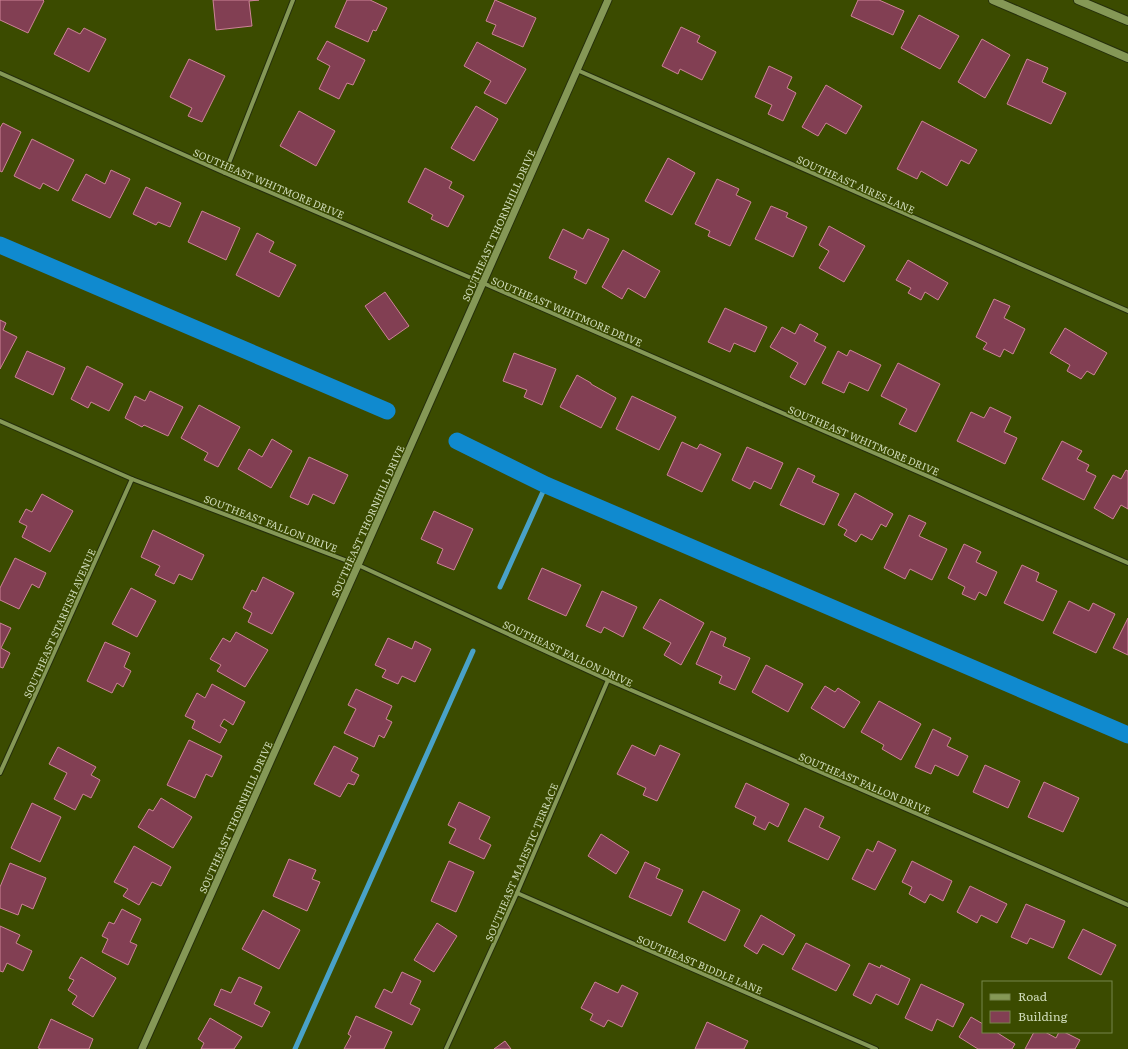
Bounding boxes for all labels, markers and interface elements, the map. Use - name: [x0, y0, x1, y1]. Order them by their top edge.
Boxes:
- street label: SOUTHEAST WHITMORE DRIVE: [191, 144, 347, 222]
- street label: SOUTHEAST THORNHILL DRIVE: [458, 146, 538, 304]
- street label: SOUTHEAST AIRES LANE: [795, 151, 917, 217]
- street label: SOUTHEAST WHITMORE DRIVE: [489, 272, 645, 350]
- street label: SOUTHEAST WHITMORE DRIVE: [786, 401, 942, 479]
- street label: SOUTHEAST THORNHILL DRIVE: [327, 442, 407, 600]
- street label: SOUTHEAST FALLON DRIVE: [202, 491, 340, 555]
- street label: SOUTHEAST STARFISH AVENUE: [19, 546, 99, 700]
- street label: SOUTHEAST FALLON DRIVE: [500, 616, 636, 690]
- street label: SOUTHEAST THORNHILL DRIVE: [195, 738, 275, 896]
- street label: SOUTHEAST FALLON DRIVE: [797, 748, 933, 818]
- street label: SOUTHEAST MAJESTIC TERRACE: [481, 781, 561, 943]
- street label: SOUTHEAST BIDDLE LANE: [635, 931, 765, 997]
- legend: [982, 981, 1112, 1033]
- text: Road: [1018, 987, 1048, 1005]
- text: Building: [1018, 1007, 1068, 1025]

